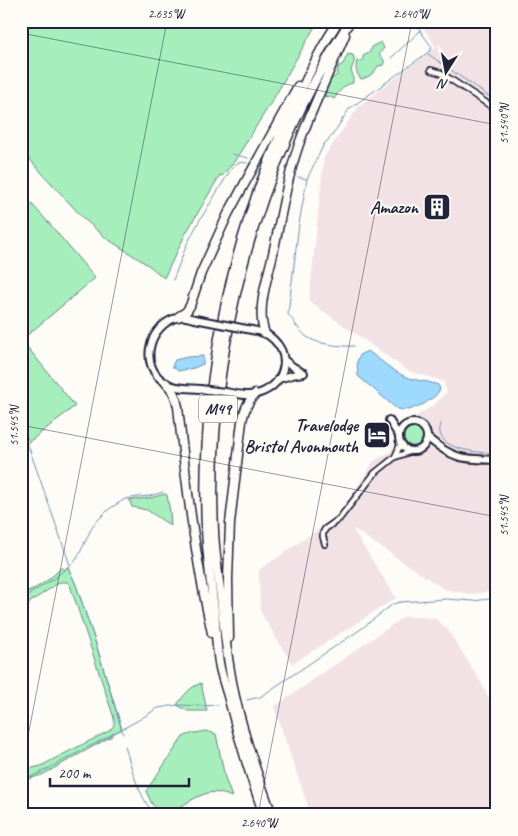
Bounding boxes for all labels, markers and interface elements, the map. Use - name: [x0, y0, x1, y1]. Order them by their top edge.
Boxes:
- text: 2.635°W: [148, 6, 186, 22]
- text: 2.640°W: [393, 6, 431, 22]
- north arrow: [420, 48, 470, 98]
- text: N: [435, 75, 449, 93]
- text: 51.540°N: [496, 102, 512, 144]
- building icon: Amazon: [422, 192, 452, 222]
- place label: Amazon: [370, 196, 420, 218]
- road number: M49: [199, 396, 237, 422]
- text: 51.545°N: [6, 404, 22, 446]
- place label: Travelodge Bristol Avonmouth: [244, 414, 360, 457]
- hotel icon: Travelodge Bristol Avonmouth: [362, 420, 392, 450]
- text: 51.545°N: [496, 494, 512, 536]
- scale bar: [50, 756, 189, 788]
- text: 200 m: [58, 764, 92, 783]
- text: 2.640°W: [241, 815, 279, 831]

